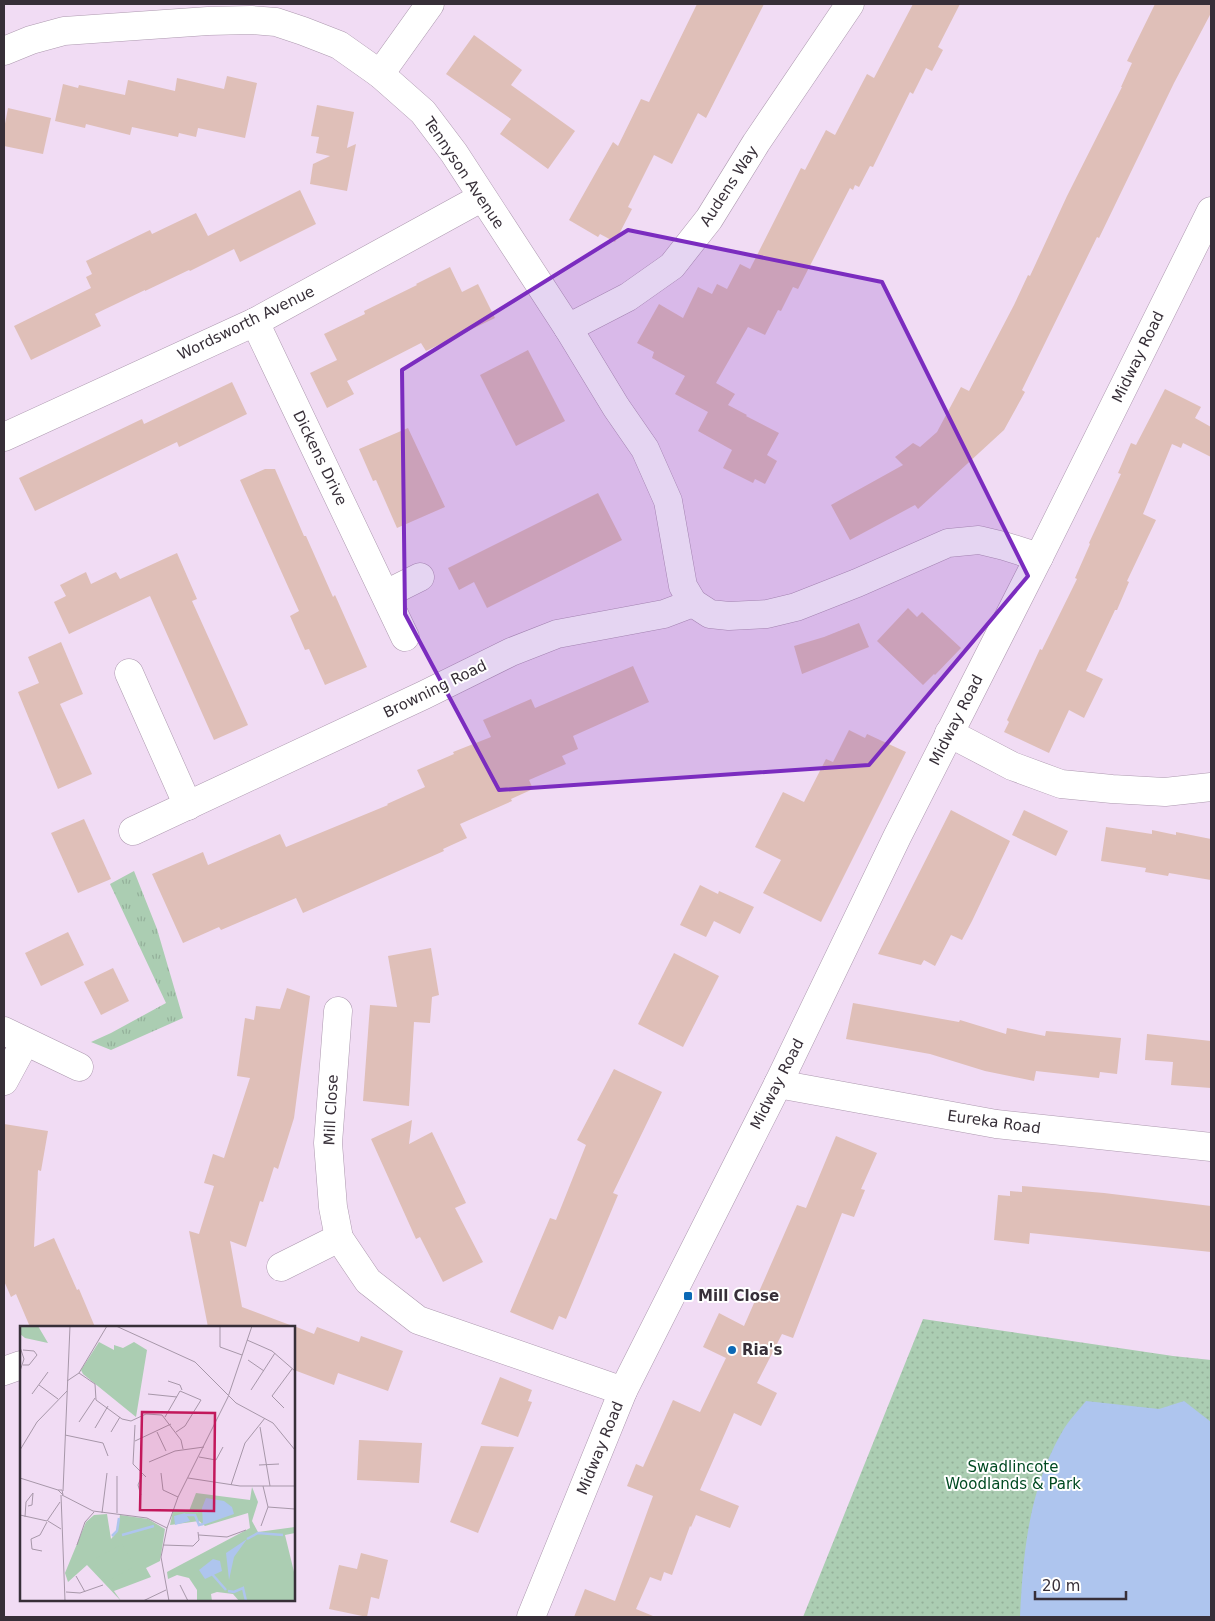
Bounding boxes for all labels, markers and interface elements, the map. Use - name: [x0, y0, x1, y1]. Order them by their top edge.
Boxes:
- street label: Tennyson Avenue: [419, 113, 508, 232]
- street label: Audens Way: [696, 142, 762, 230]
- street label: Wordsworth Avenue: [175, 282, 317, 364]
- street label: Midway Road: [1108, 308, 1168, 406]
- street label: Dickens Drive: [289, 408, 351, 508]
- street label: Browning Road: [380, 656, 490, 722]
- street label: Midway Road: [925, 672, 987, 768]
- street label: Midway Road: [746, 1036, 808, 1132]
- street label: Mill Close: [320, 1074, 342, 1146]
- street label: Eureka Road: [946, 1107, 1042, 1137]
- place label: Mill Close: [698, 1287, 779, 1305]
- marker: Mill Close: [682, 1290, 694, 1302]
- inset map: [20, 1326, 295, 1601]
- place label: Ria's: [742, 1341, 782, 1359]
- marker: Ria's: [726, 1344, 738, 1356]
- street label: Midway Road: [573, 1399, 627, 1497]
- park label: Swadlincote Woodlands & Park: [945, 1458, 1081, 1493]
- scale bar: [1035, 1568, 1126, 1600]
- text: 20 m: [1042, 1577, 1080, 1595]

